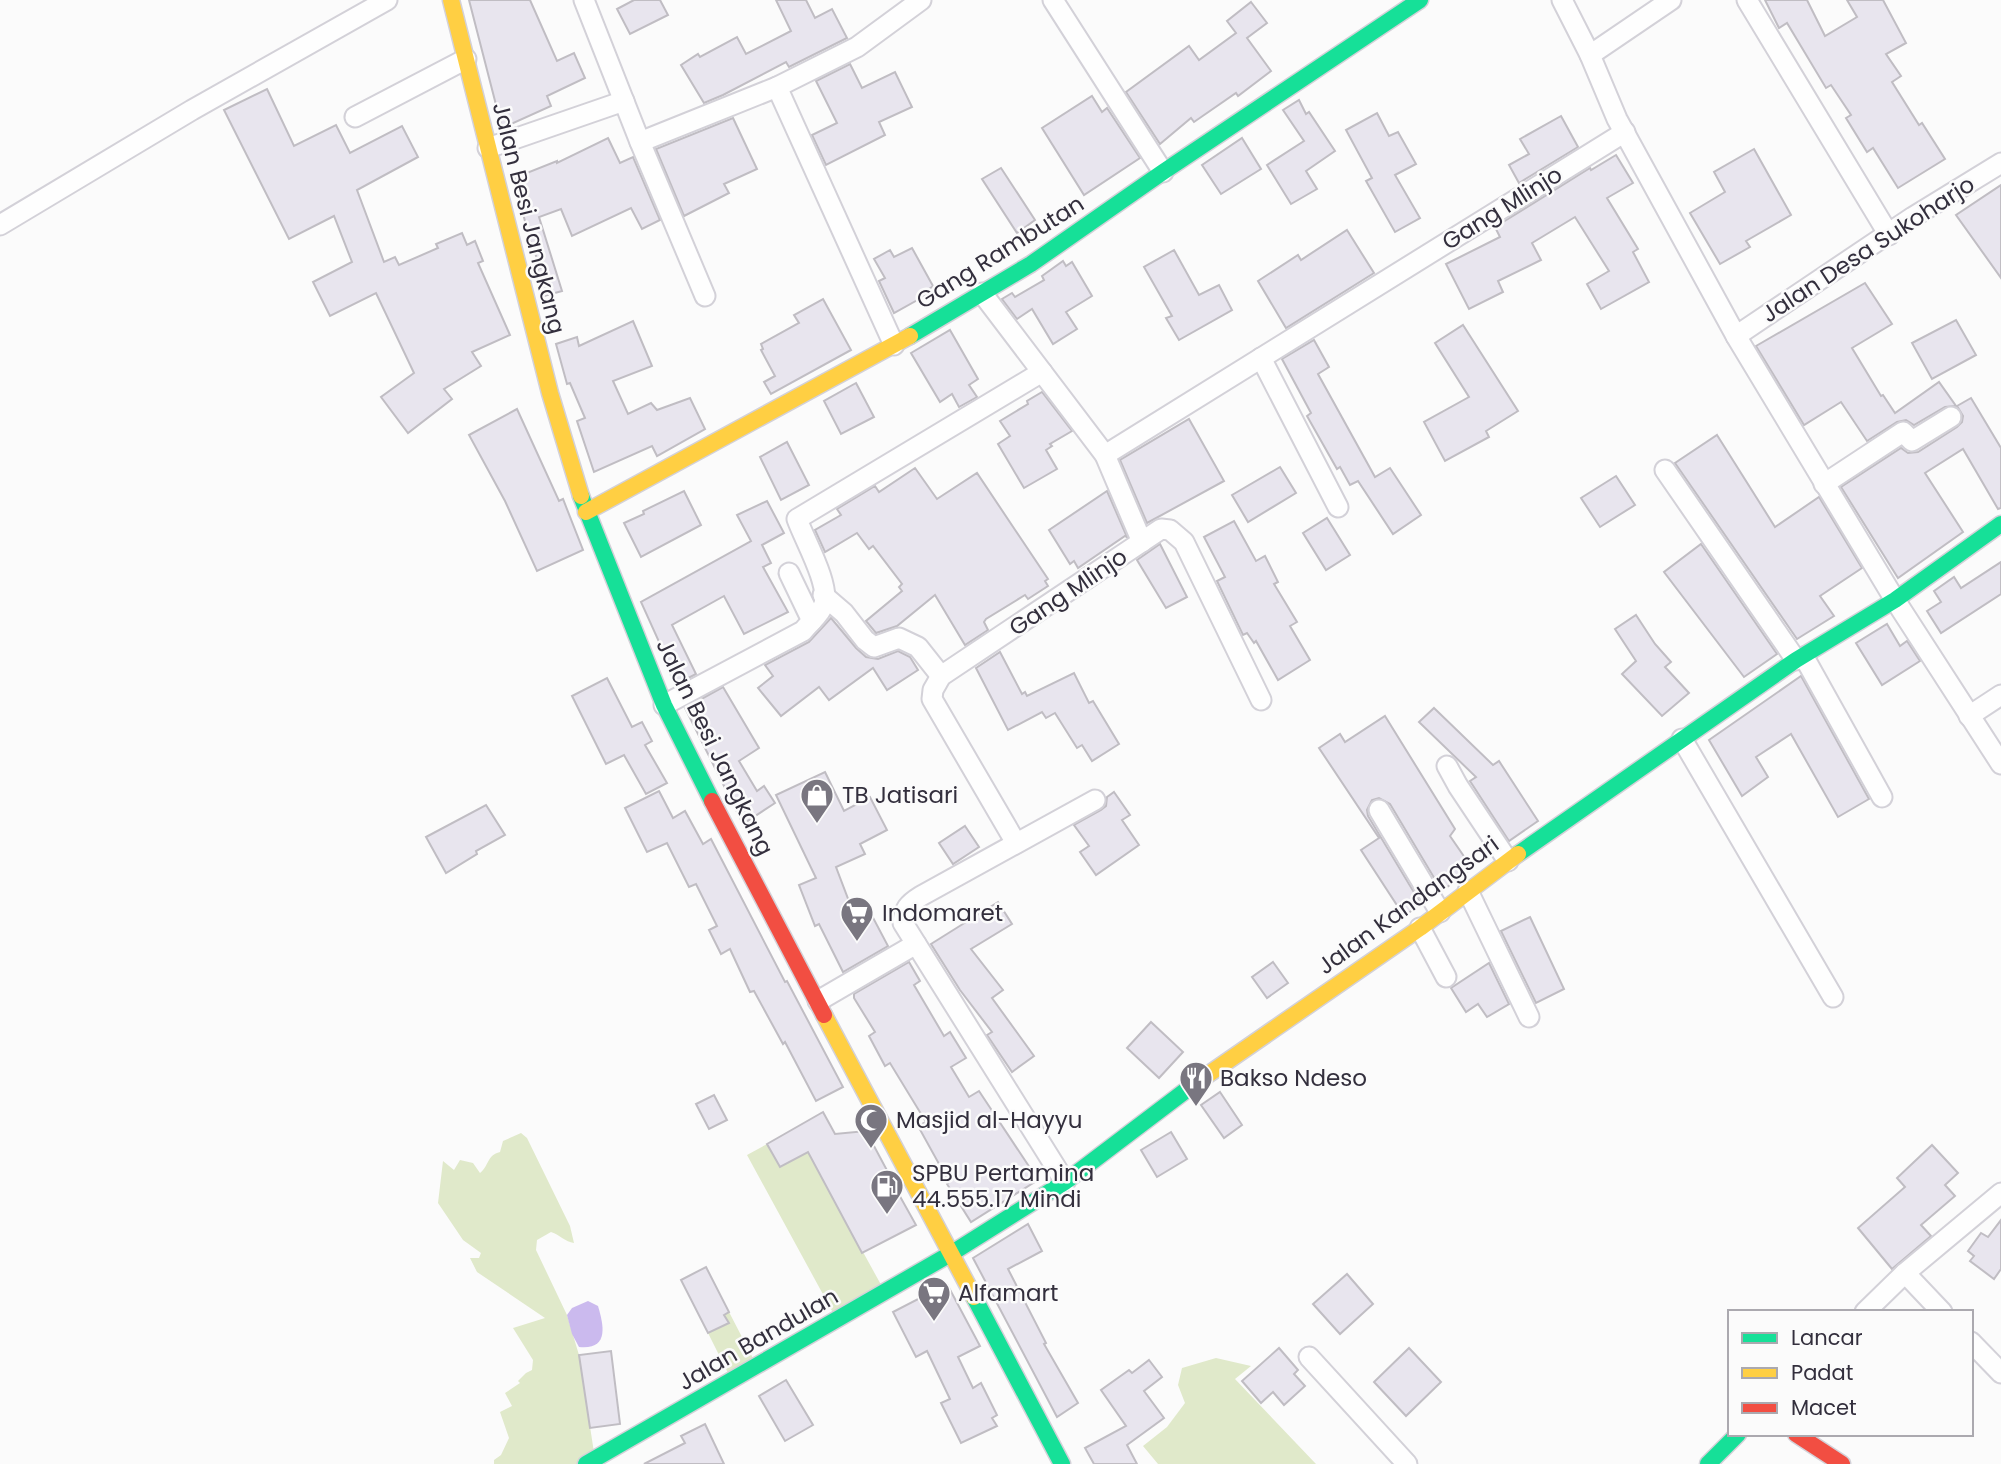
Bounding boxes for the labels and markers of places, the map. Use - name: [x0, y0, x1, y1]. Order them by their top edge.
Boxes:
- shop icon: TB Jatisari: [798, 776, 836, 825]
- place label: TB Jatisari: [842, 779, 958, 811]
- supermarket icon: Indomaret: [838, 894, 876, 943]
- place label: Indomaret: [882, 897, 1003, 929]
- restaurant icon: Bakso Ndeso: [1177, 1059, 1215, 1108]
- place label: Bakso Ndeso: [1220, 1062, 1367, 1094]
- mosque icon: Masjid al-Hayyu: [852, 1101, 890, 1150]
- place label: Masjid al-Hayyu: [896, 1104, 1082, 1136]
- place label: SPBU Pertamina 44.555.17 Mindi: [912, 1157, 1094, 1215]
- fuel station icon: SPBU Pertamina 44.555.17 Mindi: [868, 1167, 906, 1216]
- supermarket icon: Alfamart: [915, 1274, 953, 1323]
- place label: Alfamart: [958, 1277, 1058, 1309]

